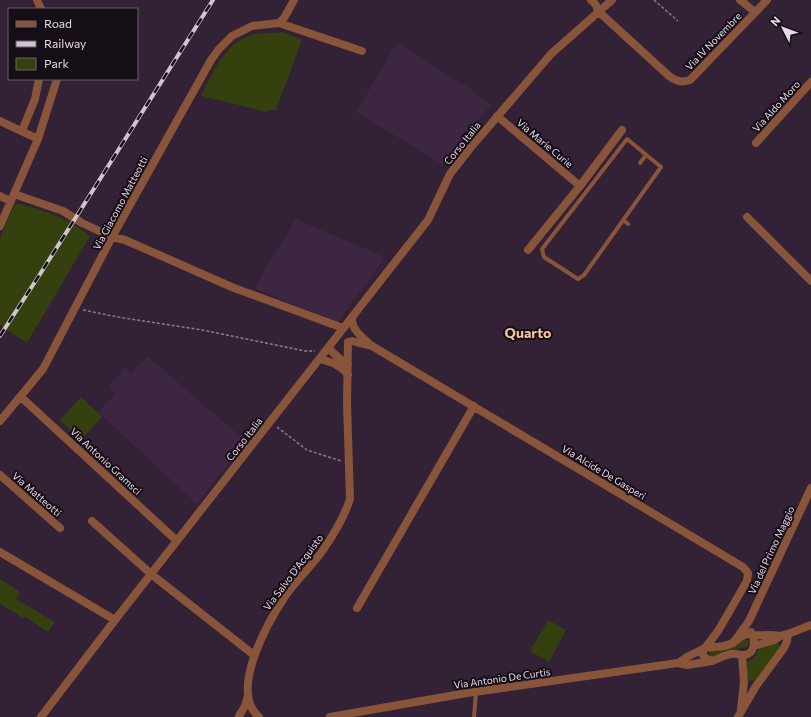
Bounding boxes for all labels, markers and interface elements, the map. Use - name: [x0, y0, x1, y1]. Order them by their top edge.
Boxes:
- legend: [8, 8, 138, 80]
- north arrow: [763, 8, 803, 48]
- street label: Via IV Novembre: [682, 10, 744, 72]
- text: N: [768, 14, 783, 28]
- text: Road: [44, 16, 72, 30]
- text: Railway: [44, 36, 86, 50]
- text: Park: [44, 56, 70, 70]
- street label: Via Aldo Moro: [750, 78, 802, 134]
- street label: Via Marie Curie: [515, 116, 575, 170]
- street label: Corso Italia: [441, 119, 483, 167]
- street label: Via Giacomo Matteotti: [90, 154, 150, 252]
- district label: Quarto: [505, 324, 551, 341]
- street label: Corso Italia: [223, 415, 265, 463]
- street label: Via Antonio Gramsci: [68, 425, 144, 497]
- street label: Via Alcide De Gasperi: [560, 442, 648, 502]
- street label: Via Matteotti: [10, 469, 64, 519]
- street label: Via del Primo Maggio: [745, 504, 797, 596]
- street label: Via Salvo D'Acquisto: [261, 532, 325, 612]
- street label: Via Antonio De Curtis: [453, 665, 552, 691]

